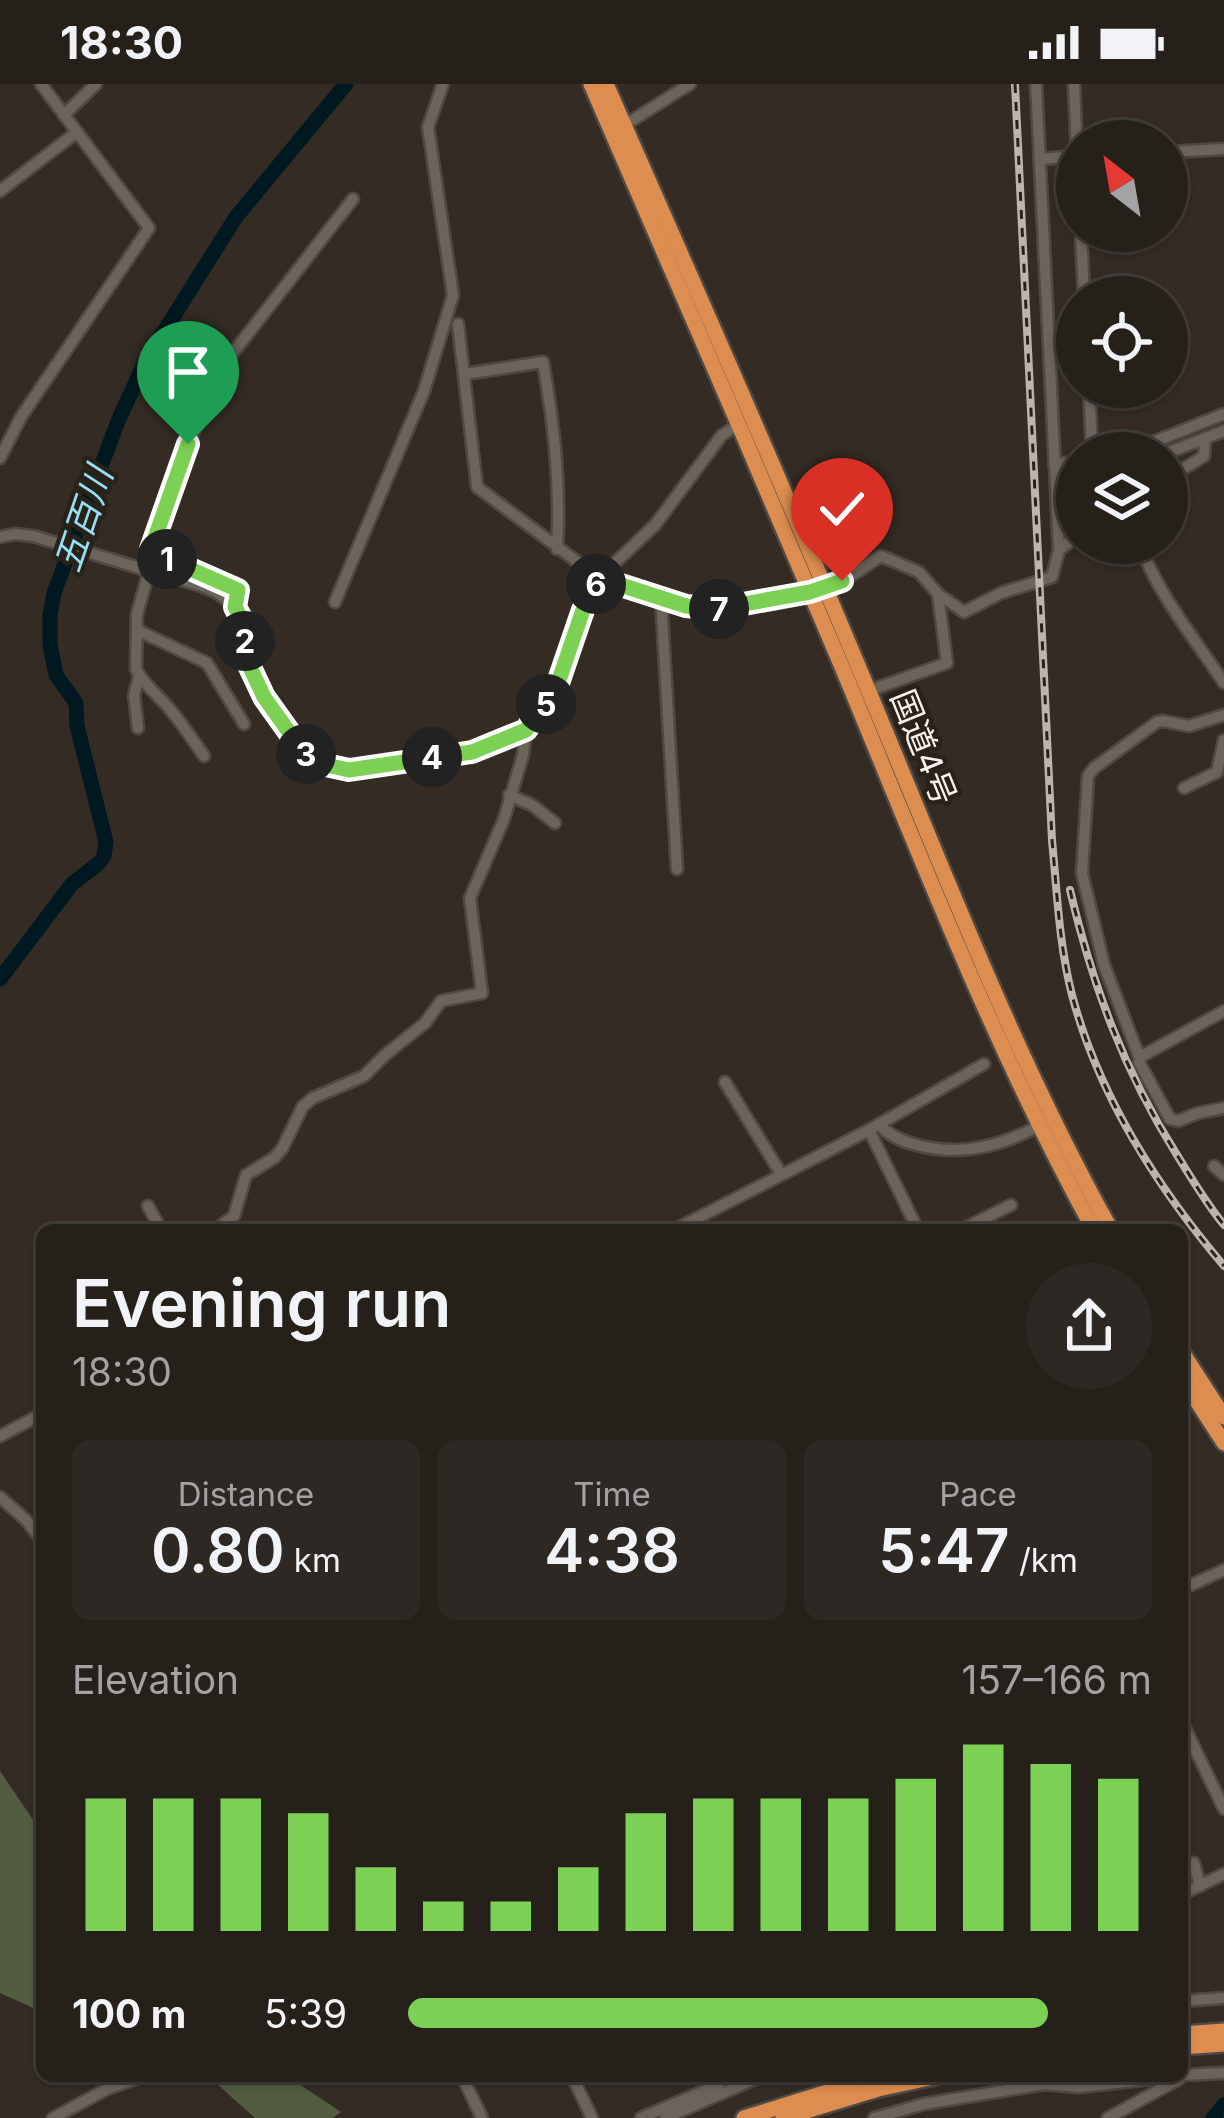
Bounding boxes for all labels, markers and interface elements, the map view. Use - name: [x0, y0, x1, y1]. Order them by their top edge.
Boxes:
- text: 18:30: [60, 15, 183, 70]
- north arrow: [1056, 120, 1188, 252]
- map controls: [1056, 120, 1188, 564]
- button: locate: [1056, 276, 1188, 408]
- pin: [137, 321, 239, 444]
- icon: arrive: [155, 339, 221, 405]
- button: layers: [1056, 432, 1188, 564]
- water label: 五百川: [45, 457, 123, 577]
- pin: [791, 458, 893, 581]
- icon: check: [809, 476, 875, 542]
- pin: 1: [137, 529, 197, 589]
- text: 1: [160, 539, 174, 579]
- pin: 6: [566, 554, 626, 614]
- text: 6: [585, 564, 607, 604]
- pin: 7: [689, 579, 749, 639]
- text: 7: [709, 589, 729, 629]
- pin: 2: [215, 611, 275, 671]
- text: 2: [235, 621, 255, 661]
- pin: 5: [516, 674, 576, 734]
- text: 5: [535, 684, 557, 724]
- street label: 国道4号: [883, 684, 965, 810]
- pin: 3: [276, 724, 336, 784]
- pin: 4: [402, 727, 462, 787]
- text: 3: [295, 734, 317, 774]
- text: 4: [421, 737, 443, 777]
- text: Evening run: [72, 1263, 451, 1343]
- button: share: [1026, 1263, 1152, 1389]
- text: 18:30: [72, 1348, 172, 1395]
- text: Distance: [178, 1474, 314, 1514]
- text: Time: [573, 1474, 651, 1514]
- text: Pace: [939, 1474, 1017, 1514]
- text: 0.80: [151, 1514, 285, 1586]
- text: 4:38: [544, 1514, 680, 1586]
- text: 5:47: [878, 1514, 1010, 1586]
- text: km: [285, 1540, 341, 1580]
- text: /km: [1010, 1540, 1078, 1580]
- text: Elevation: [72, 1656, 239, 1703]
- text: 157–166 m: [961, 1656, 1152, 1703]
- text: 100 m: [72, 1990, 186, 2037]
- text: 5:39: [264, 1990, 347, 2037]

